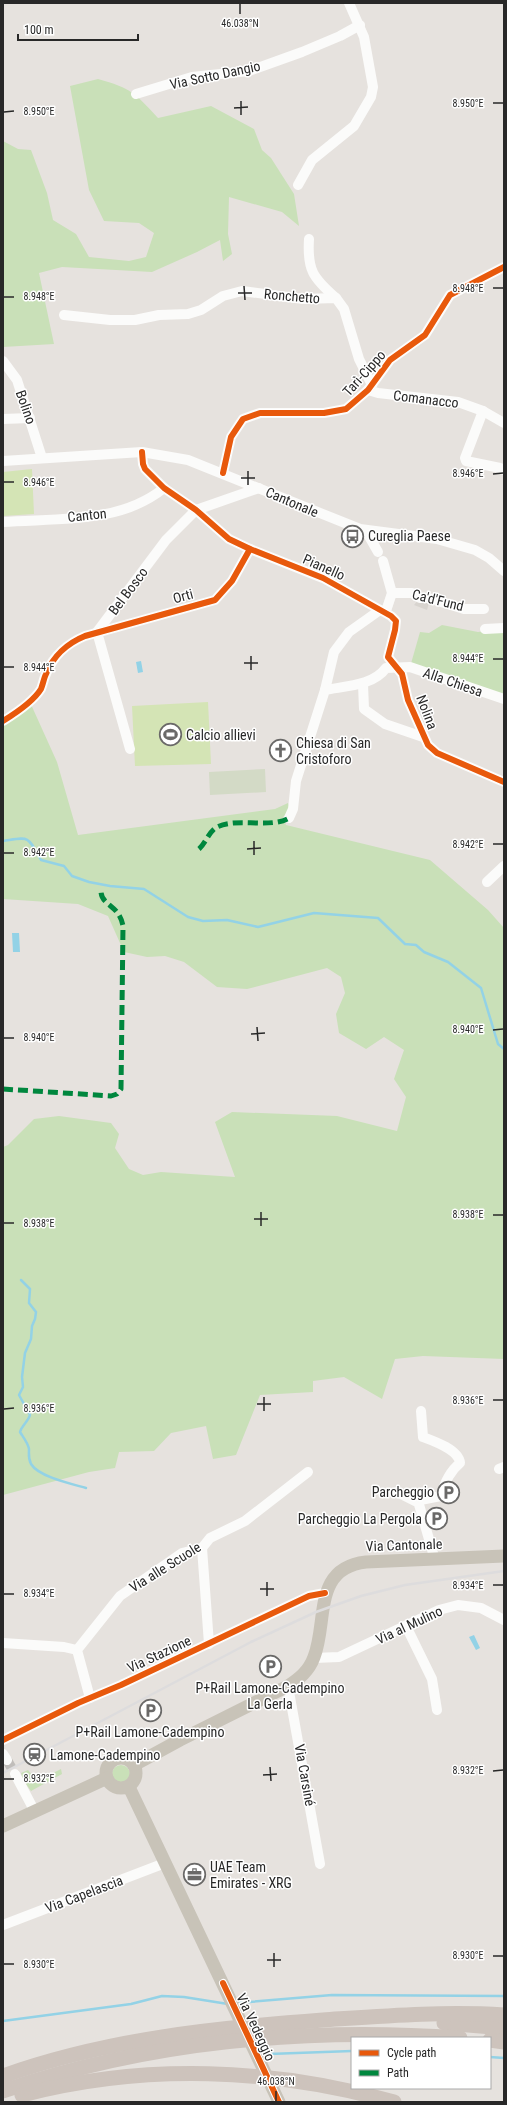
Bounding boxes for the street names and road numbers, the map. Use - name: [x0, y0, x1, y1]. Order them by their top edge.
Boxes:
- street label: Via Sotto Dangio: [168, 58, 262, 92]
- street label: Ronchetto: [263, 286, 321, 306]
- street label: Tarì-Cippo: [339, 347, 389, 399]
- street label: Comanacco: [392, 387, 460, 411]
- street label: Bolino: [13, 388, 39, 426]
- street label: Cantonale: [263, 484, 321, 520]
- street label: Canton: [67, 505, 107, 525]
- street label: Pianello: [300, 551, 348, 583]
- street label: Bel Bosco: [105, 564, 151, 618]
- street label: Orti: [171, 586, 195, 606]
- street label: Ca'd'Fund: [410, 586, 466, 614]
- street label: Alla Chiesa: [421, 664, 485, 700]
- street label: Nolina: [413, 693, 441, 731]
- street label: Via Cantonale: [365, 1536, 443, 1554]
- street label: Via alle Scuole: [126, 1538, 204, 1595]
- street label: Via al Mulino: [373, 1603, 445, 1647]
- street label: Via Stazione: [124, 1632, 194, 1676]
- street label: Via Carsiné: [292, 1743, 318, 1808]
- street label: Via Capelascia: [43, 1872, 125, 1916]
- street label: Via Vedeggio: [233, 1991, 279, 2063]

